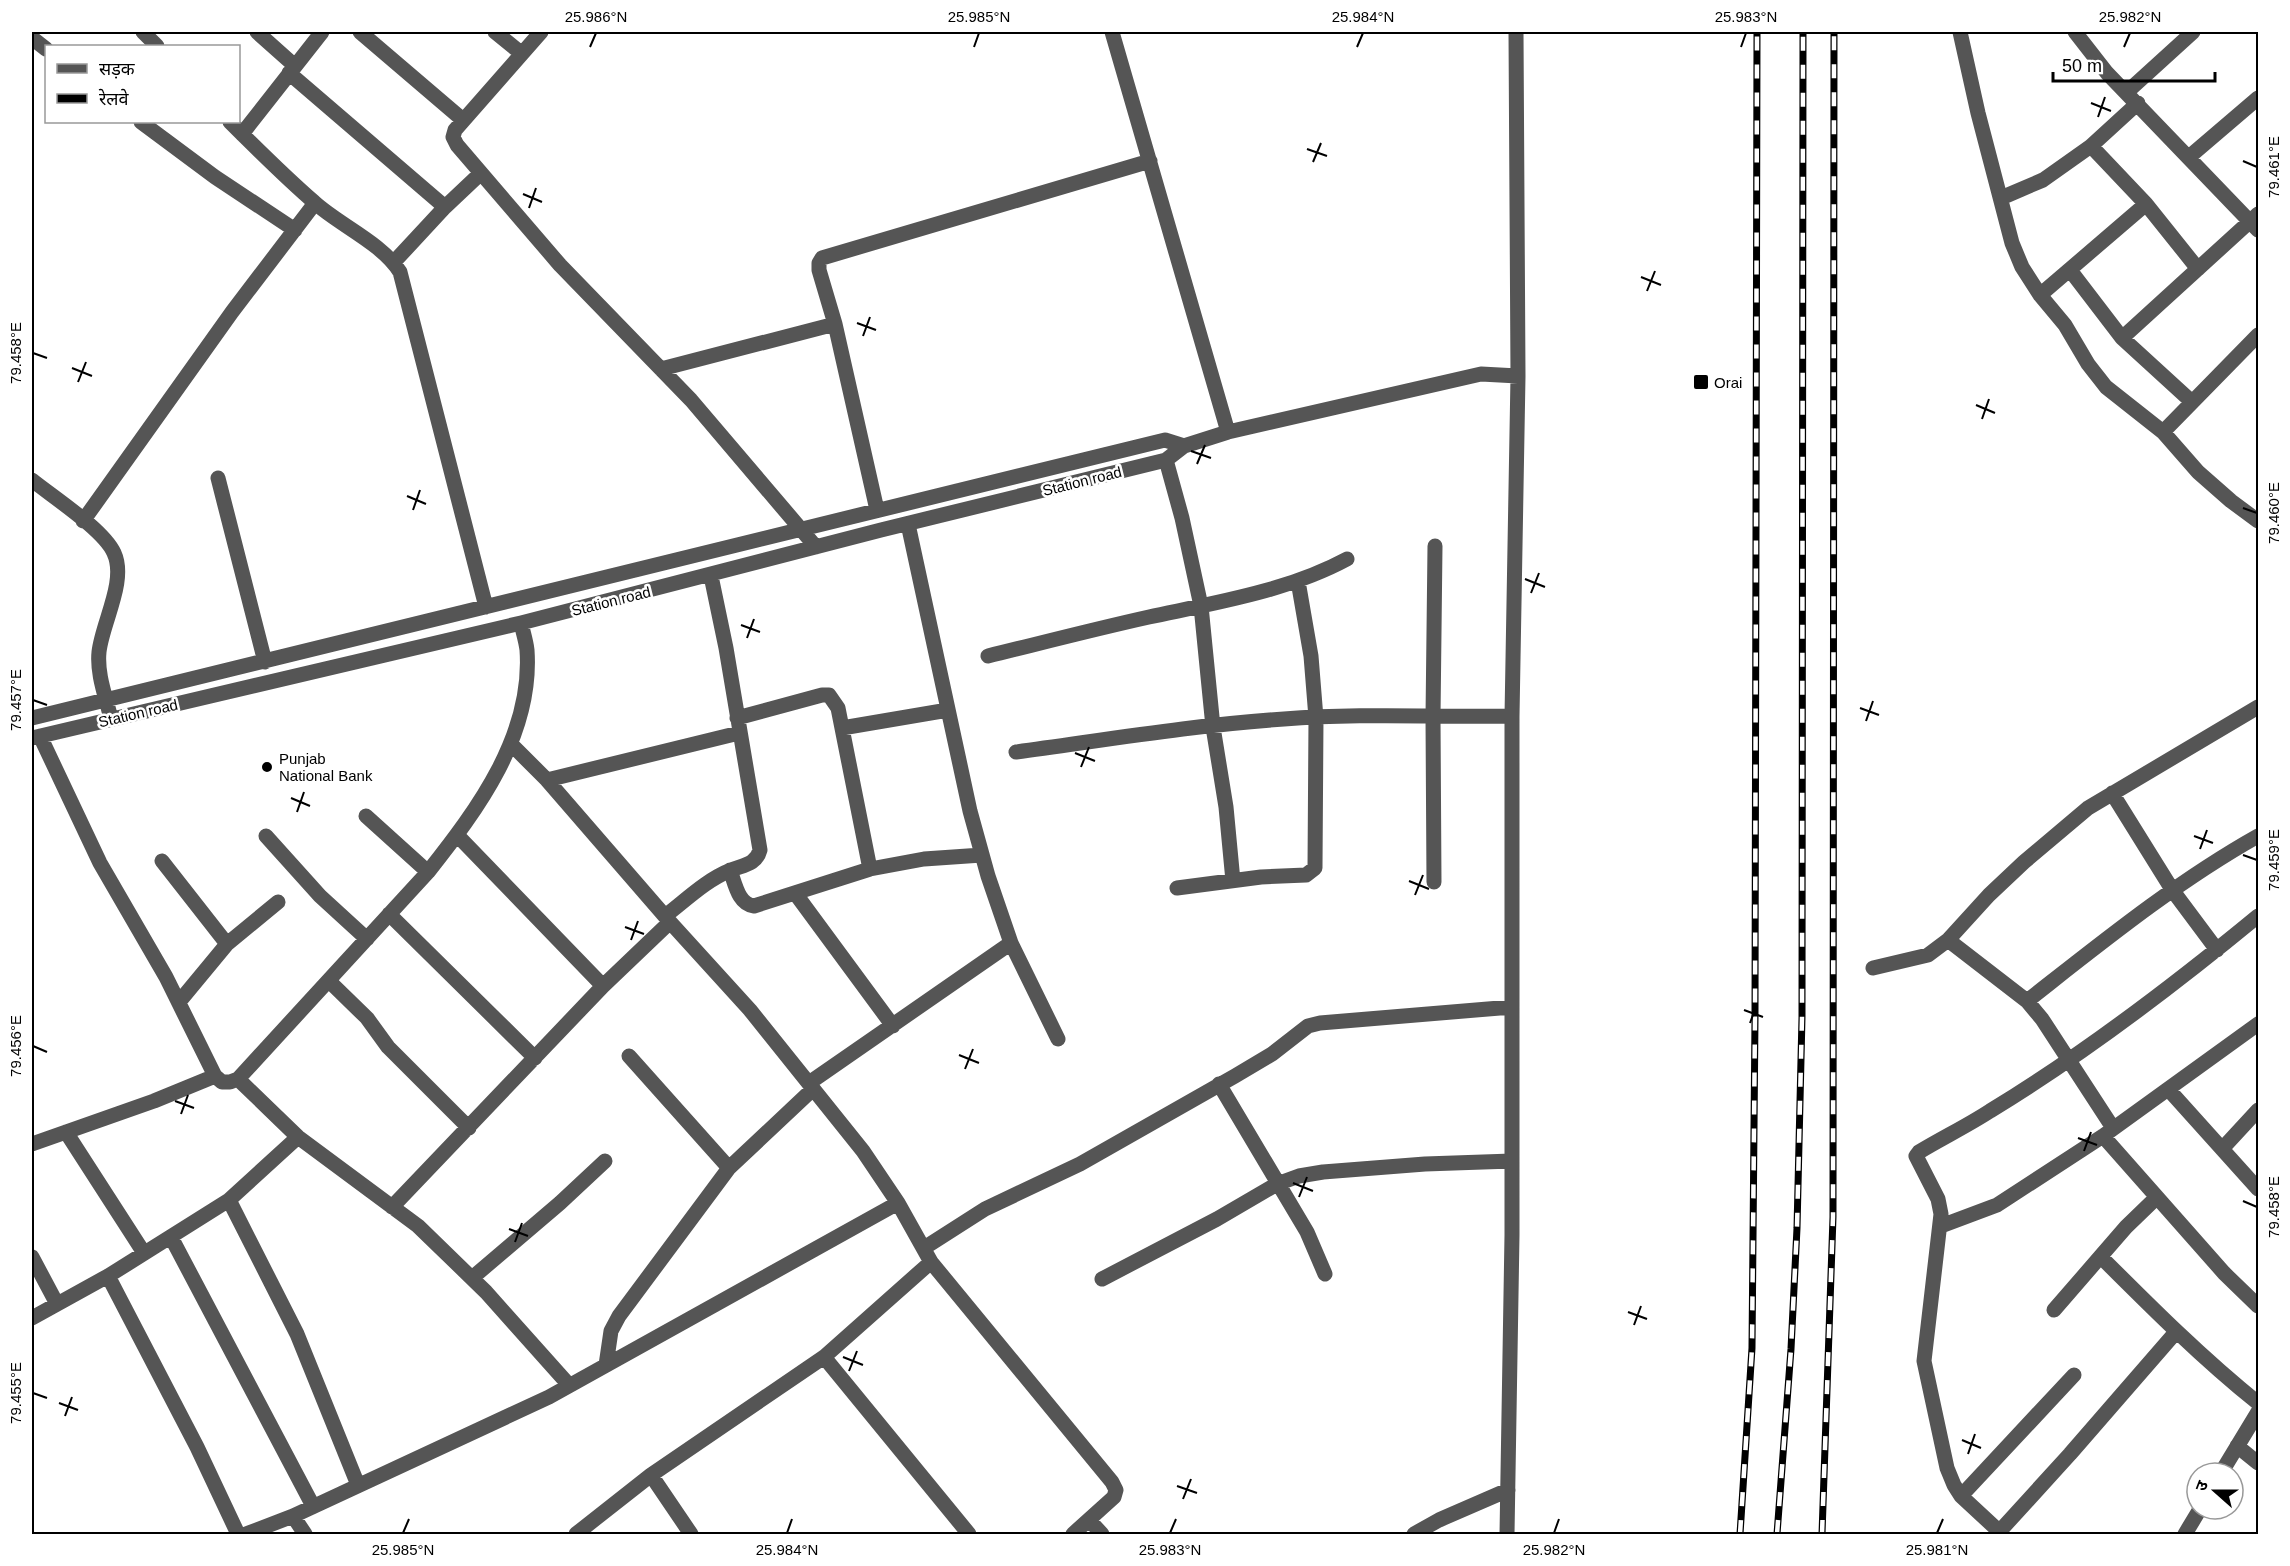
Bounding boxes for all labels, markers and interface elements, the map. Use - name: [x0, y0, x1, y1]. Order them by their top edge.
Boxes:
- text: 25.986°N: [565, 8, 627, 25]
- text: 25.985°N: [948, 8, 1010, 25]
- text: 25.984°N: [1332, 8, 1394, 25]
- text: 25.983°N: [1715, 8, 1777, 25]
- text: 25.982°N: [2099, 8, 2161, 25]
- legend: [45, 45, 240, 123]
- scale bar: [2053, 45, 2215, 83]
- text: 50 m: [2062, 56, 2102, 76]
- text: सड़क: [99, 59, 136, 79]
- text: रेलवे: [98, 88, 130, 109]
- text: 79.461°E: [2265, 136, 2282, 198]
- text: 79.458°E: [7, 322, 24, 384]
- marker: Orai: [1692, 373, 1710, 391]
- place label: Orai: [1714, 374, 1742, 391]
- street label: Station road: [1041, 463, 1123, 499]
- text: 79.460°E: [2265, 482, 2282, 544]
- street label: Station road: [570, 583, 652, 619]
- text: 79.457°E: [7, 669, 24, 731]
- street label: Station road: [97, 696, 179, 730]
- place label: Punjab National Bank: [279, 750, 373, 784]
- marker: Punjab National Bank: [260, 760, 274, 774]
- text: 79.459°E: [2265, 829, 2282, 891]
- text: 79.456°E: [7, 1015, 24, 1077]
- text: 79.458°E: [2265, 1176, 2282, 1238]
- text: 79.455°E: [7, 1362, 24, 1424]
- north arrow: [2185, 1461, 2245, 1521]
- text: उ: [2192, 1478, 2211, 1493]
- text: 25.985°N: [372, 1541, 434, 1558]
- text: 25.984°N: [756, 1541, 818, 1558]
- text: 25.983°N: [1139, 1541, 1201, 1558]
- text: 25.982°N: [1523, 1541, 1585, 1558]
- text: 25.981°N: [1906, 1541, 1968, 1558]

